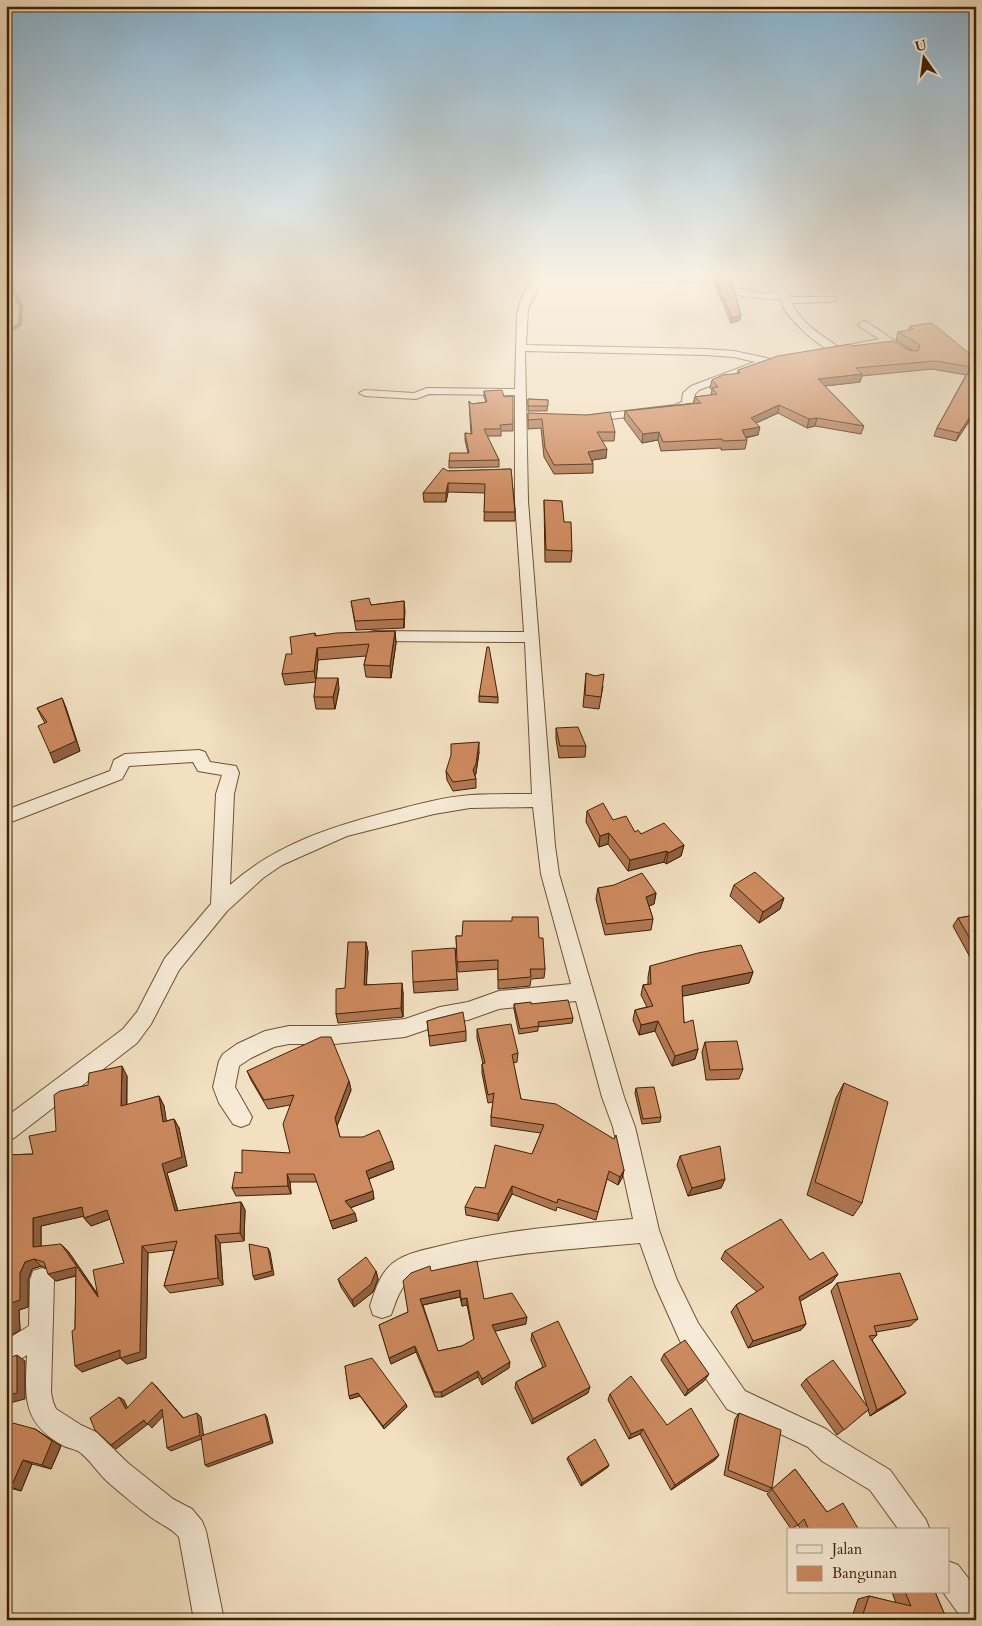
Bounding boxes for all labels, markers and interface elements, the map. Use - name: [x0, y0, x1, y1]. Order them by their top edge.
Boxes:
- north arrow: [900, 32, 950, 82]
- text: U: [913, 35, 929, 56]
- legend: [787, 1528, 950, 1594]
- text: Jalan: [830, 1539, 863, 1559]
- text: Bangunan: [832, 1563, 898, 1583]

